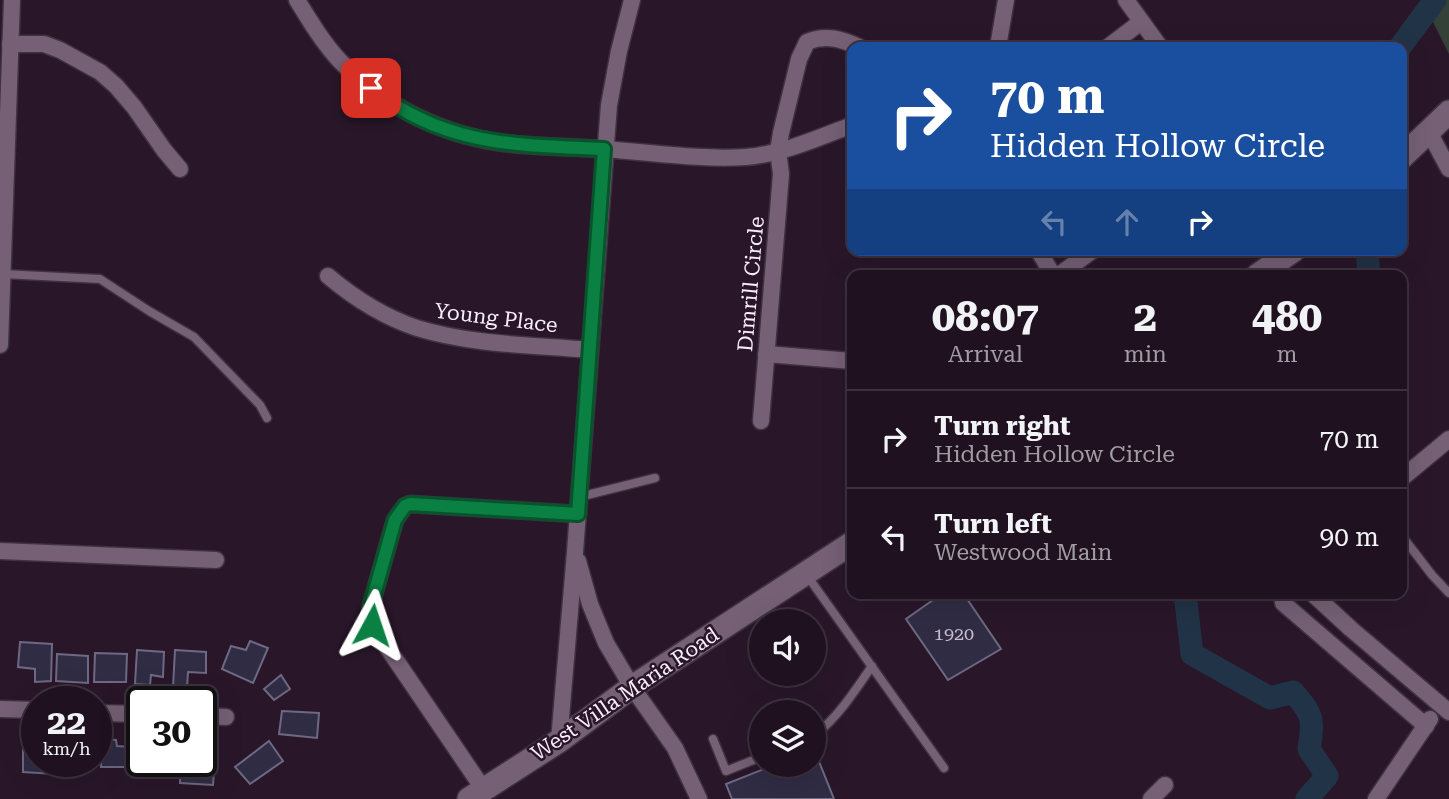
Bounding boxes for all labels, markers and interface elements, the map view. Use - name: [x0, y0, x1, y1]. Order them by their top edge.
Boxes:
- pin: [341, 58, 401, 118]
- text: 70 m: [990, 68, 1105, 125]
- icon: arrive: [352, 69, 390, 107]
- icon: right: [875, 70, 966, 161]
- text: Hidden Hollow Circle: [990, 127, 1325, 165]
- icon: left: [1035, 203, 1073, 241]
- icon: ahead: [1108, 203, 1146, 241]
- icon: right: [1181, 203, 1219, 241]
- street label: Dimrill Circle: [733, 215, 769, 353]
- text: 08:07: [932, 292, 1039, 341]
- text: 2: [1134, 292, 1157, 341]
- text: 480: [1252, 292, 1322, 341]
- street label: Young Place: [433, 299, 559, 337]
- text: Arrival: [948, 341, 1023, 368]
- text: min: [1124, 341, 1167, 368]
- text: m: [1276, 341, 1297, 368]
- text: Turn right: [934, 411, 1070, 441]
- icon: right: [875, 420, 913, 458]
- text: 70 m: [1320, 424, 1379, 454]
- text: Hidden Hollow Circle: [934, 441, 1175, 468]
- text: Turn left: [934, 509, 1052, 539]
- icon: left: [875, 518, 913, 556]
- text: 90 m: [1320, 522, 1379, 552]
- text: Westwood Main: [934, 539, 1112, 566]
- position arrow: [335, 588, 409, 662]
- map controls: [749, 609, 826, 777]
- button: sound: [749, 609, 826, 686]
- street label: West Villa Maria Road: [527, 622, 724, 766]
- house number: 1920: [934, 623, 974, 644]
- speed limit sign: 30: [126, 686, 217, 777]
- button: layers: [749, 700, 826, 777]
- text: 22: [47, 702, 86, 743]
- text: km/h: [42, 738, 91, 759]

